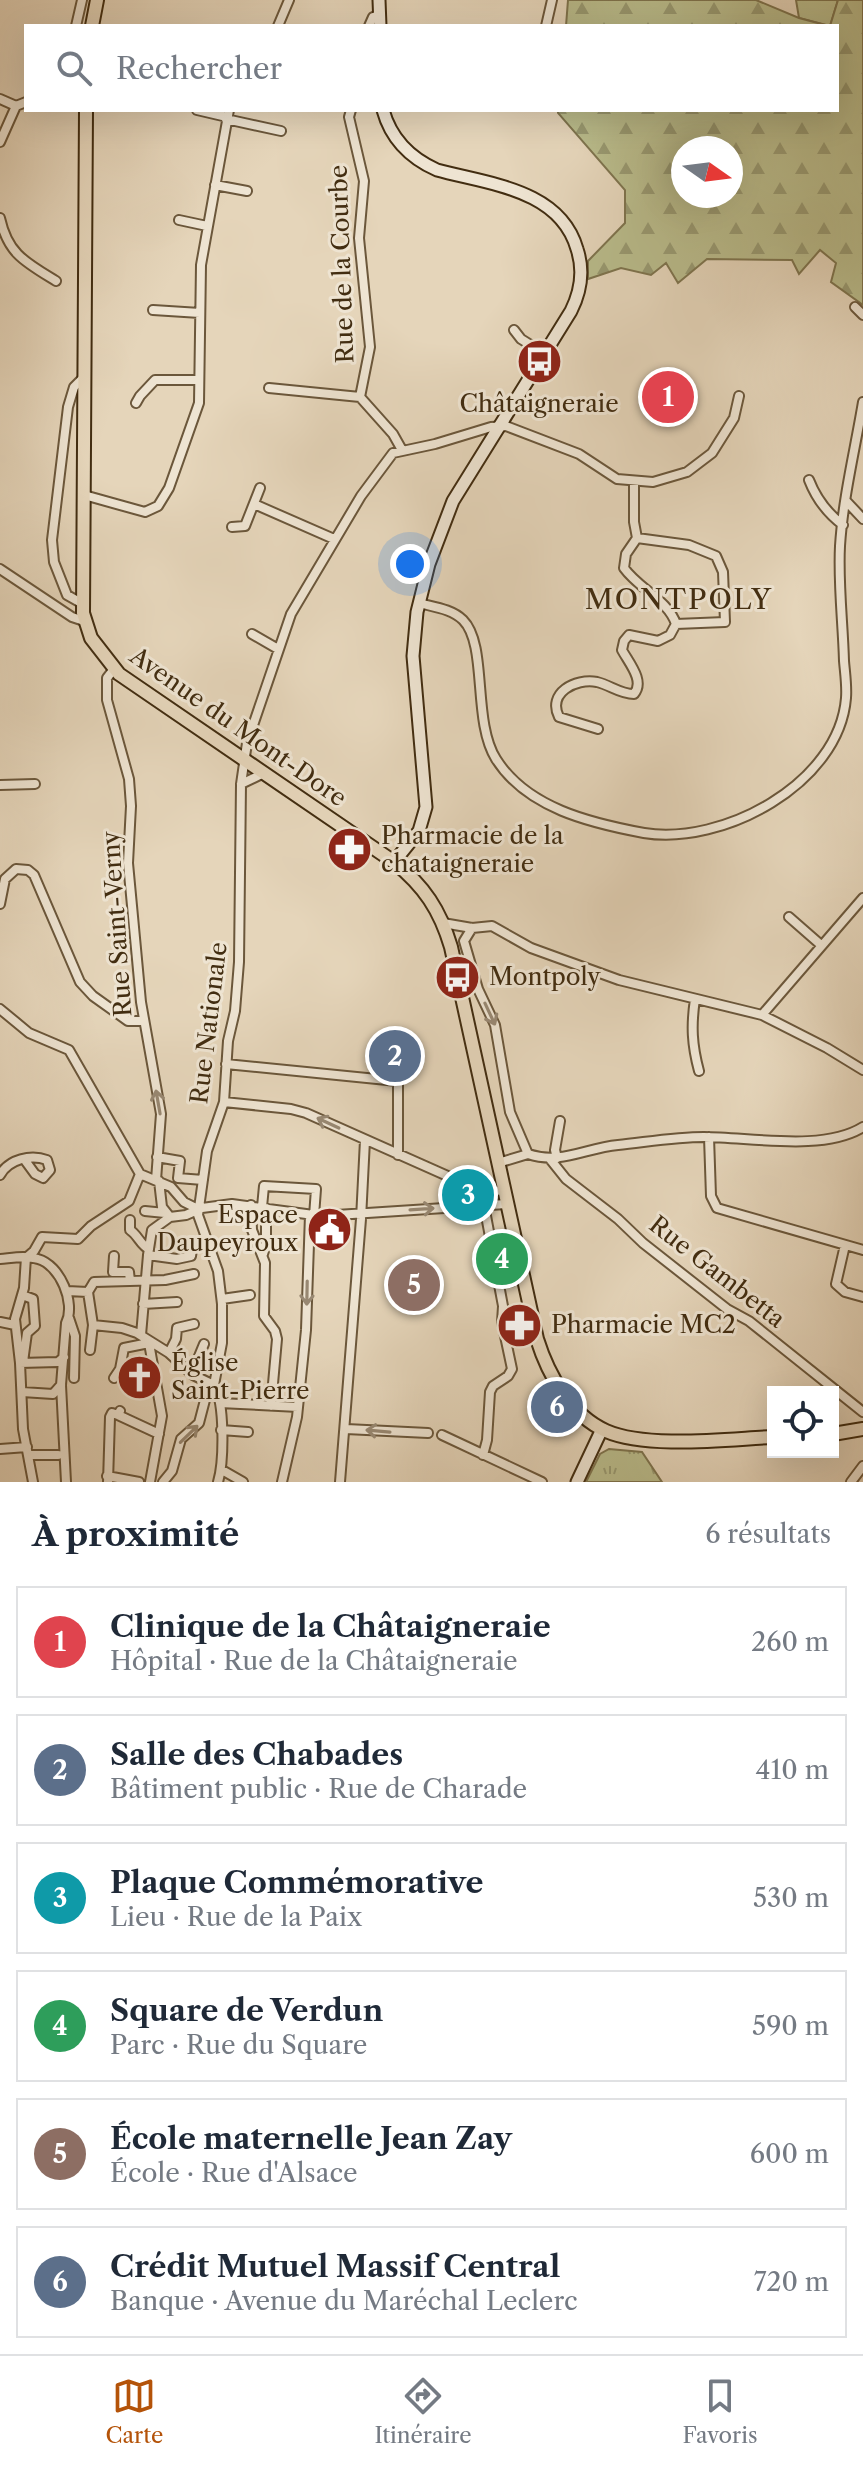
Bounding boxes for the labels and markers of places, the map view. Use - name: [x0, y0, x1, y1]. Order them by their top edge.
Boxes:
- bus stop icon: Châtaigneraie: [515, 338, 563, 386]
- pin: 1: [642, 367, 694, 427]
- place label: Châtaigneraie: [459, 389, 619, 418]
- place label: Pharmacie de la chataigneraie: [381, 821, 564, 878]
- pharmacy icon: Pharmacie de la chataigneraie: [326, 826, 374, 874]
- bus stop icon: Montpoly: [434, 953, 482, 1001]
- place label: Montpoly: [489, 962, 601, 991]
- pin: 2: [369, 1026, 421, 1086]
- pin: 3: [442, 1165, 494, 1225]
- place label: Espace Daupeyroux: [157, 1200, 298, 1257]
- public building icon: Espace Daupeyroux: [305, 1205, 353, 1253]
- pin: 4: [476, 1229, 528, 1289]
- pin: 5: [388, 1255, 440, 1315]
- pharmacy icon: Pharmacie MC2: [496, 1301, 544, 1349]
- place label: Pharmacie MC2: [551, 1310, 736, 1339]
- place label: Église Saint-Pierre: [171, 1348, 309, 1405]
- church icon: Église Saint-Pierre: [116, 1353, 164, 1401]
- pin: 6: [531, 1377, 583, 1437]

